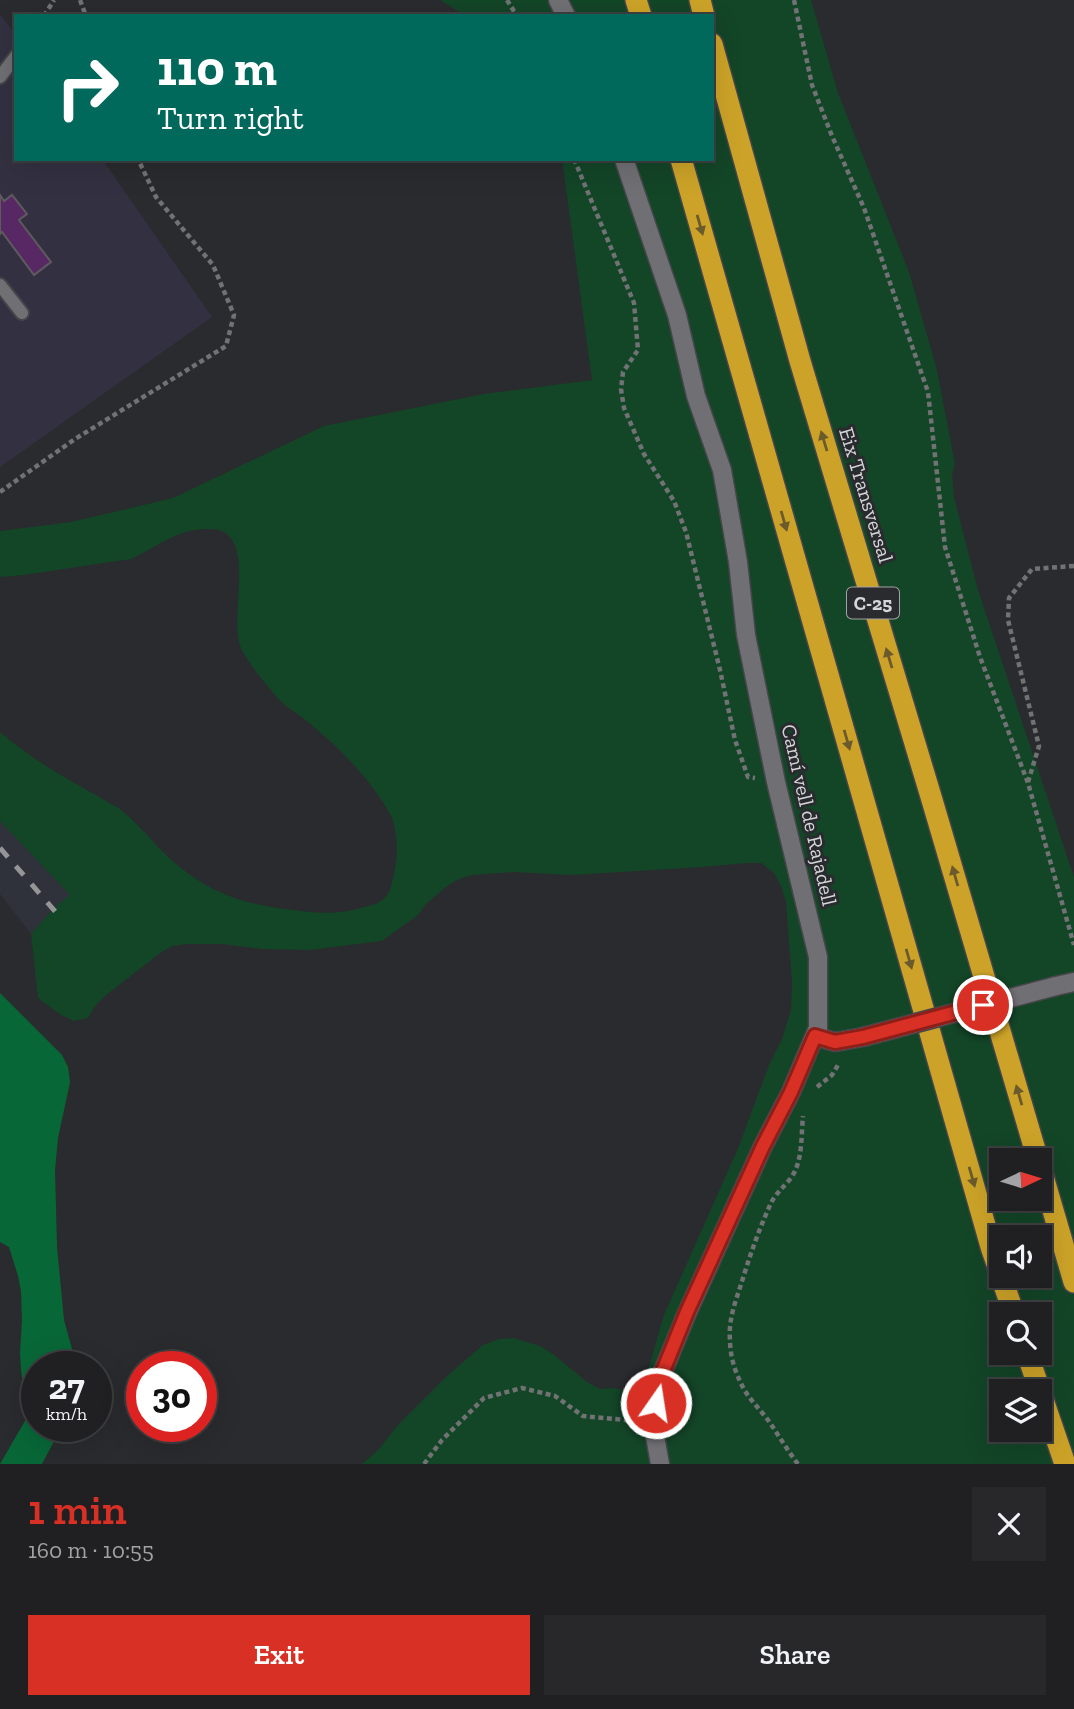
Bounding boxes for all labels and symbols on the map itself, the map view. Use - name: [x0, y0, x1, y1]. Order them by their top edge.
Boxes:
- one-way arrow: [695, 215, 705, 236]
- street label: Eix Transversal: [834, 424, 899, 566]
- one-way arrow: [818, 430, 828, 451]
- one-way arrow: [779, 510, 790, 532]
- road number: C-25: [847, 588, 899, 618]
- one-way arrow: [884, 648, 894, 669]
- street label: Camí vell de Rajadell: [775, 722, 843, 909]
- one-way arrow: [842, 730, 852, 751]
- one-way arrow: [949, 866, 959, 887]
- one-way arrow: [905, 948, 915, 969]
- pin: [953, 975, 1013, 1035]
- one-way arrow: [1013, 1084, 1023, 1105]
- north arrow: [989, 1148, 1052, 1211]
- one-way arrow: [967, 1167, 977, 1188]
- speed limit sign: 30: [126, 1351, 217, 1442]
- position arrow: [619, 1366, 693, 1440]

